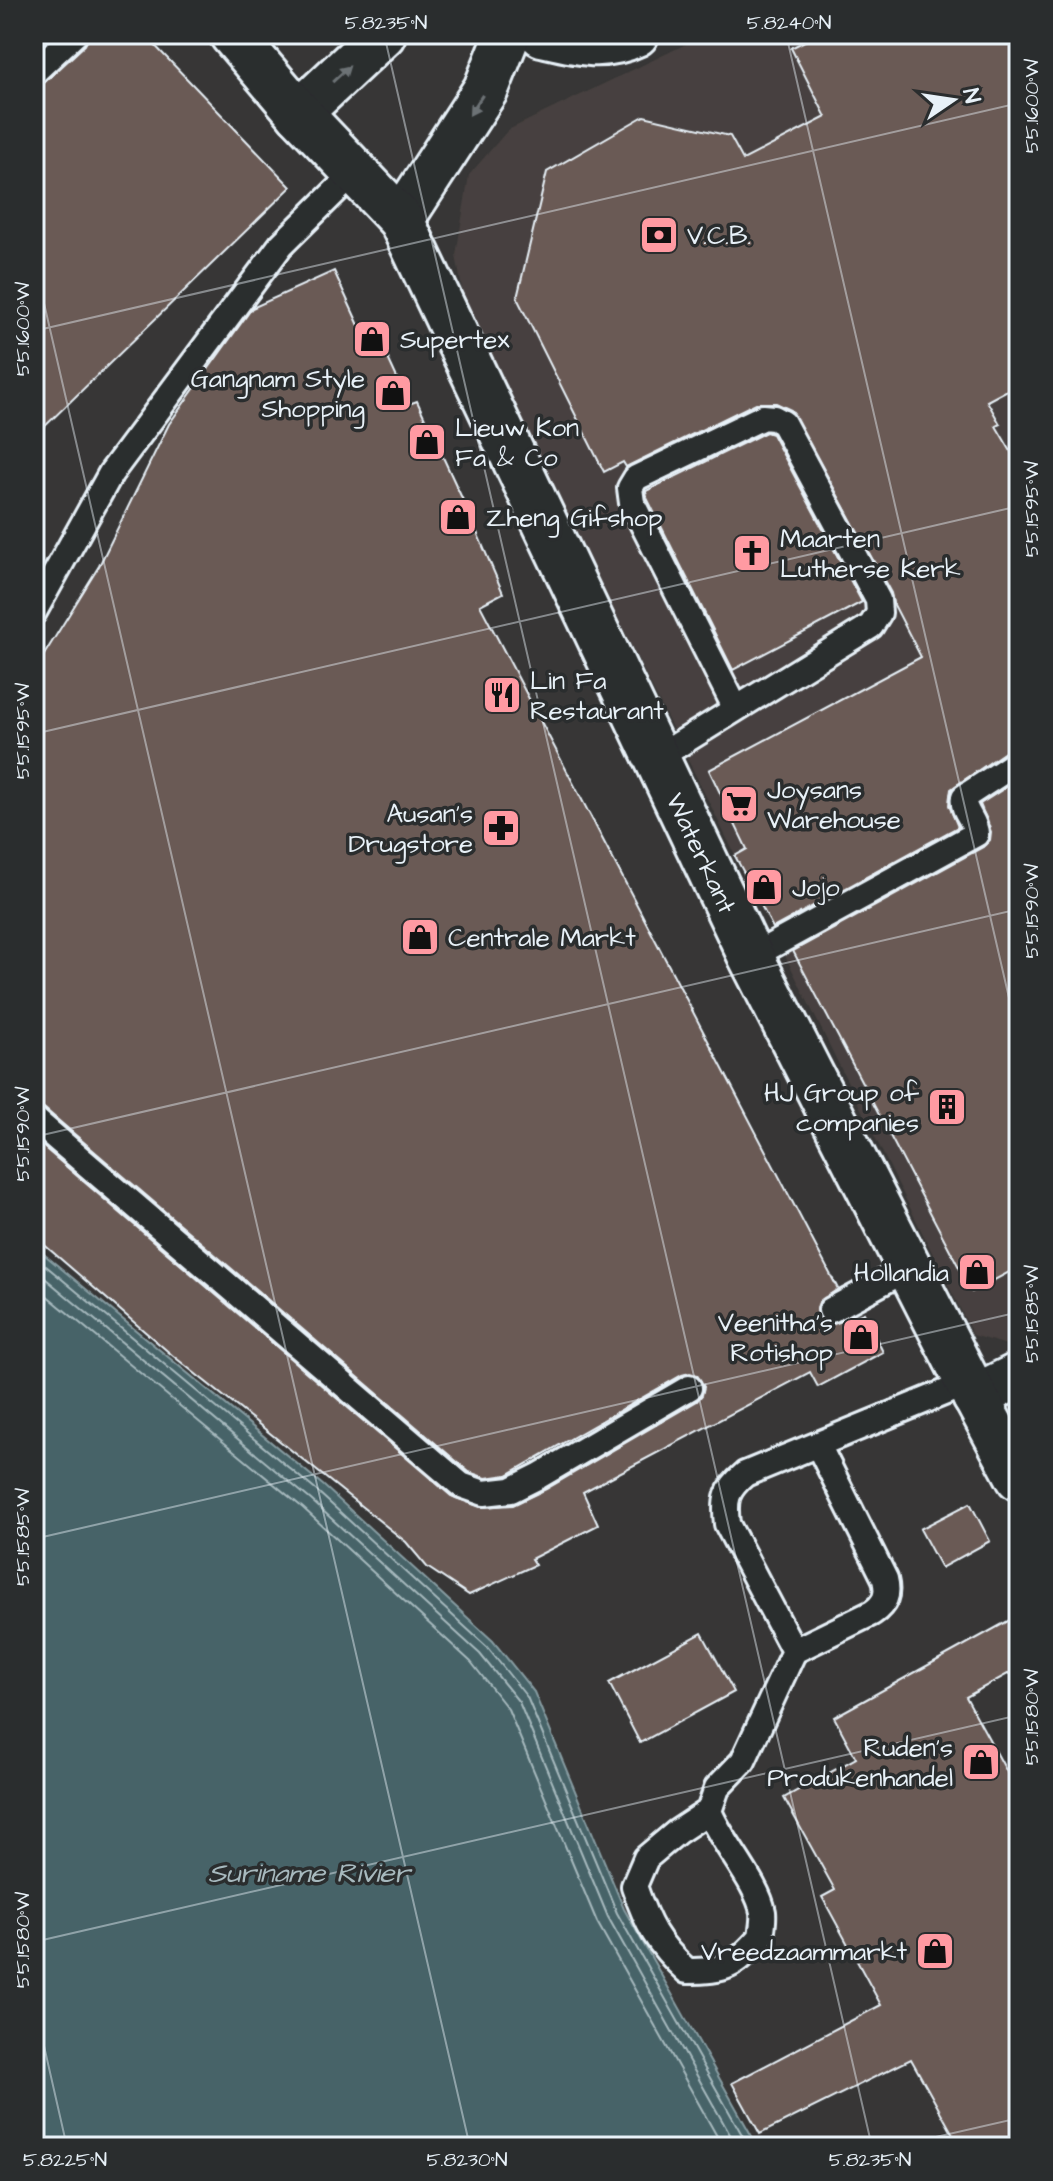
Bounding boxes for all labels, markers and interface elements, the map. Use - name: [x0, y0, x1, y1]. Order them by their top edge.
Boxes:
- text: 5.8235°N: [345, 9, 427, 37]
- text: 5.8240°N: [747, 9, 831, 37]
- text: 55.1600°W: [1018, 58, 1046, 153]
- north arrow: [913, 60, 993, 140]
- one-way arrow: [332, 65, 351, 83]
- text: N: [954, 86, 988, 106]
- one-way arrow: [470, 94, 484, 116]
- bank icon: V.C.B.: [638, 214, 680, 256]
- place label: V.C.B.: [687, 218, 751, 254]
- text: 55.1600°W: [9, 281, 37, 376]
- shop icon: Supertex: [351, 318, 393, 360]
- place label: Supertex: [400, 322, 510, 358]
- place label: Gangnam Style Shopping: [191, 361, 365, 429]
- shop icon: Gangnam Style Shopping: [372, 372, 414, 414]
- place label: Lieuw Kon Fa & Co: [455, 410, 579, 476]
- shop icon: Lieuw Kon Fa & Co: [406, 421, 448, 463]
- text: 55.1595°W: [1018, 461, 1046, 557]
- shop icon: Zheng Gifshop: [437, 496, 479, 538]
- place label: Zheng Gifshop: [486, 500, 663, 538]
- place label: Maarten Lutherse Kerk: [780, 521, 961, 587]
- church icon: Maarten Lutherse Kerk: [731, 532, 773, 574]
- place label: Lin Fa Restaurant: [530, 663, 664, 729]
- restaurant icon: Lin Fa Restaurant: [481, 674, 523, 716]
- text: 55.1595°W: [9, 683, 37, 779]
- place label: Joysans Warehouse: [767, 772, 901, 838]
- supermarket icon: Joysans Warehouse: [718, 783, 760, 825]
- street label: Waterkant: [657, 787, 745, 920]
- place label: Ausan's Drugstore: [349, 796, 473, 864]
- pharmacy icon: Ausan's Drugstore: [480, 807, 522, 849]
- text: 55.1590°W: [1018, 863, 1046, 959]
- shop icon: Jojo: [743, 866, 785, 908]
- place label: Jojo: [792, 870, 840, 906]
- shop icon: Centrale Markt: [399, 916, 441, 958]
- place label: Centrale Markt: [448, 920, 636, 956]
- place label: HJ Group of companies: [764, 1075, 920, 1141]
- text: 55.1590°W: [9, 1086, 37, 1182]
- building icon: HJ Group of companies: [926, 1086, 968, 1128]
- shop icon: Hollandia: [956, 1251, 998, 1293]
- place label: Hollandia: [854, 1255, 949, 1291]
- text: 55.1585°W: [1018, 1265, 1046, 1363]
- place label: Veenitha's Rotishop: [718, 1305, 833, 1371]
- shop icon: Veenitha's Rotishop: [840, 1316, 882, 1358]
- text: 55.1585°W: [9, 1488, 37, 1586]
- text: 55.1580°W: [1018, 1668, 1046, 1765]
- place label: Ruden's Produkenhandel: [767, 1730, 953, 1796]
- shop icon: Ruden's Produkenhandel: [960, 1741, 1002, 1783]
- water label: Suriname Rivier: [208, 1854, 412, 1893]
- text: 55.1580°W: [9, 1891, 37, 1988]
- shop icon: Vreedzaammarkt: [914, 1930, 956, 1972]
- place label: Vreedzaammarkt: [701, 1934, 907, 1970]
- text: 5.8225°N: [23, 2146, 107, 2174]
- text: 5.8230°N: [426, 2146, 508, 2174]
- text: 5.8235°N: [829, 2146, 911, 2174]

